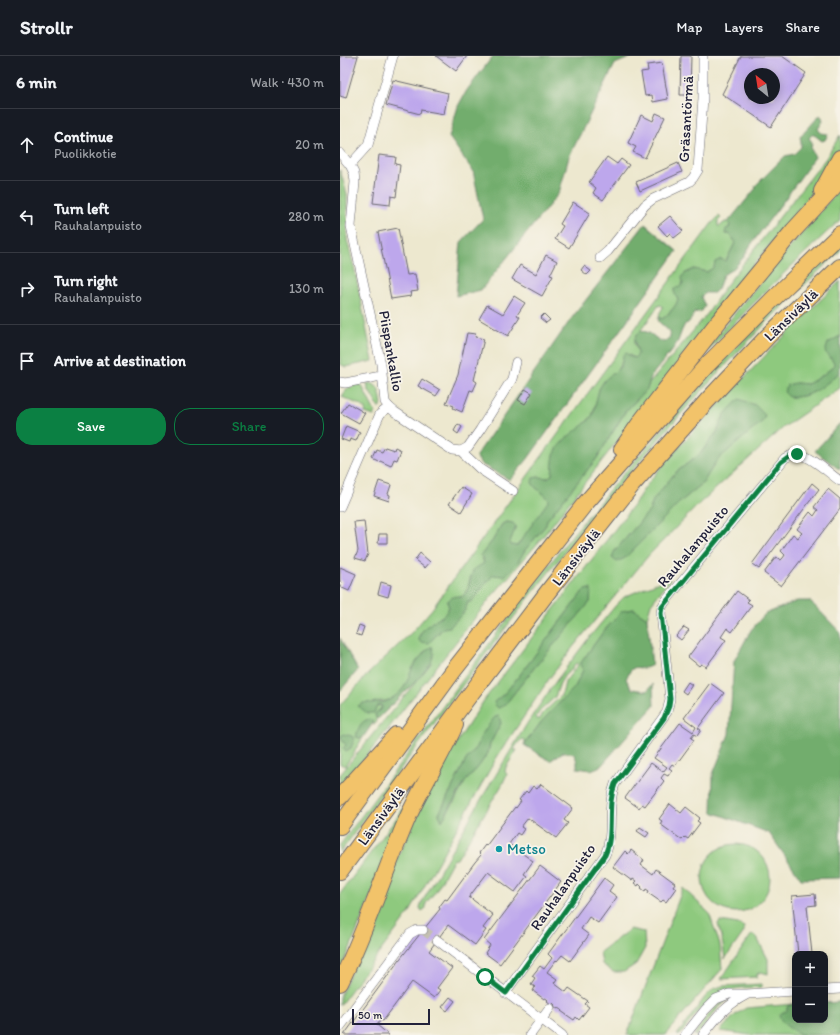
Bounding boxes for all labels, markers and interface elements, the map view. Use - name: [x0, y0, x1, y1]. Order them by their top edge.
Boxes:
- text: Strollr: [20, 16, 73, 39]
- text: Map: [677, 19, 702, 36]
- text: Layers: [724, 19, 763, 36]
- text: Share: [785, 19, 820, 36]
- north arrow: [744, 68, 780, 104]
- text: 6 min: [16, 72, 57, 92]
- text: Walk · 430 m: [251, 75, 324, 90]
- street label: Gräsantörmä: [675, 75, 697, 163]
- text: Continue: [54, 128, 113, 146]
- icon: ahead: [16, 134, 38, 156]
- text: 20 m: [295, 137, 324, 152]
- text: Puolikkotie: [54, 146, 117, 161]
- text: Turn left: [54, 200, 109, 218]
- icon: left: [16, 206, 38, 228]
- text: 280 m: [288, 209, 324, 224]
- text: Rauhalanpuisto: [54, 218, 142, 233]
- text: Turn right: [54, 272, 118, 290]
- icon: right: [16, 278, 38, 300]
- text: 130 m: [289, 281, 324, 296]
- street label: Länsiväylä: [760, 285, 822, 345]
- text: Rauhalanpuisto: [54, 290, 142, 305]
- street label: Piispankallio: [375, 309, 407, 393]
- icon: arrive: [16, 350, 38, 372]
- text: Arrive at destination: [54, 352, 186, 370]
- button: Save: [16, 408, 166, 445]
- button: Share: [174, 408, 324, 445]
- route end: [788, 445, 806, 463]
- street label: Rauhalanpuisto: [654, 501, 732, 591]
- street label: Länsiväylä: [548, 524, 604, 589]
- street label: Länsiväylä: [354, 783, 408, 849]
- place label: Metso: [507, 840, 546, 858]
- street label: Rauhalanpuisto: [527, 840, 599, 934]
- marker: Metso: [494, 844, 504, 854]
- map controls: [792, 951, 828, 1023]
- button: +: [792, 951, 828, 987]
- route start: [476, 968, 494, 986]
- button: −: [792, 987, 828, 1023]
- scale bar: [352, 1007, 430, 1026]
- text: 50 m: [358, 1009, 382, 1022]

